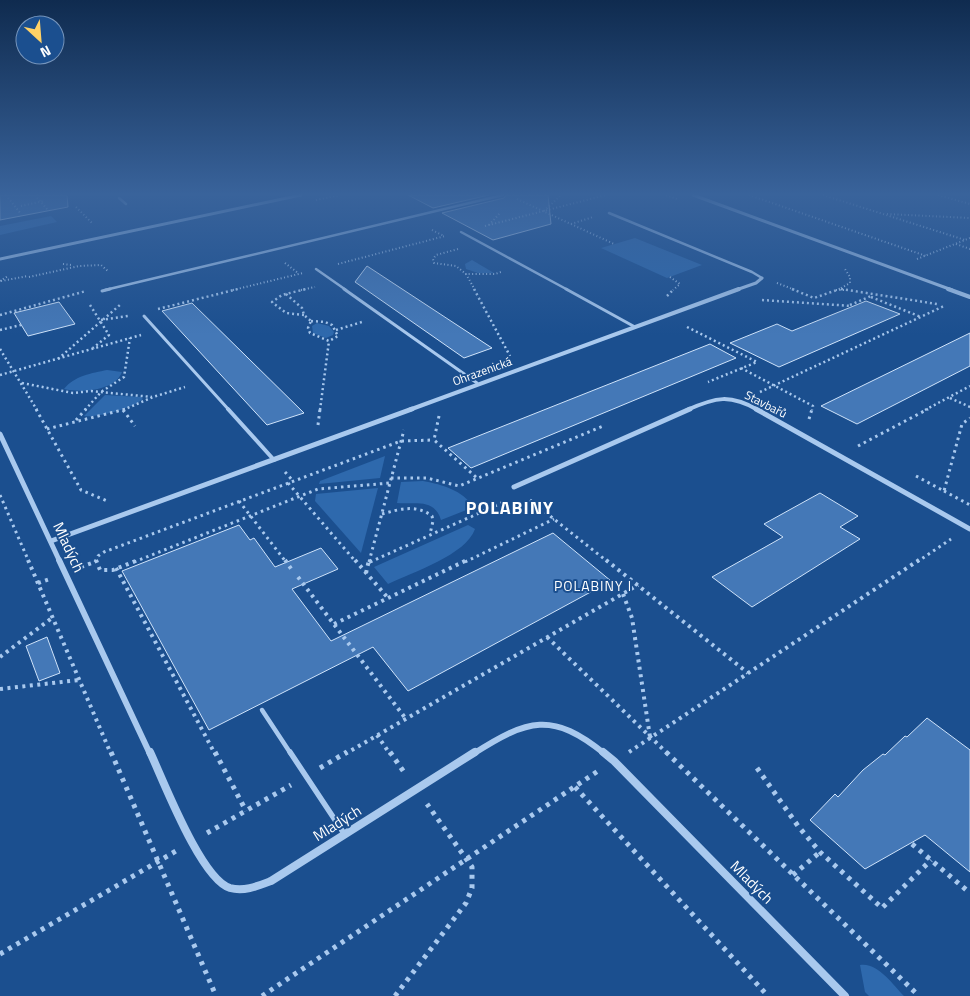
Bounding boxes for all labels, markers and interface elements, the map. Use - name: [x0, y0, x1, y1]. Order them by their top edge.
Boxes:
- north arrow: [15, 15, 65, 65]
- text: N: [37, 41, 55, 64]
- street label: Ohrazenická: [450, 351, 514, 391]
- street label: Stavbařů: [742, 385, 790, 423]
- district label: POLABINY: [466, 494, 554, 521]
- street label: Mladých: [47, 518, 91, 576]
- district label: POLABINY I: [554, 575, 632, 596]
- street label: Mladých: [308, 799, 366, 847]
- street label: Mladých: [725, 855, 779, 909]

